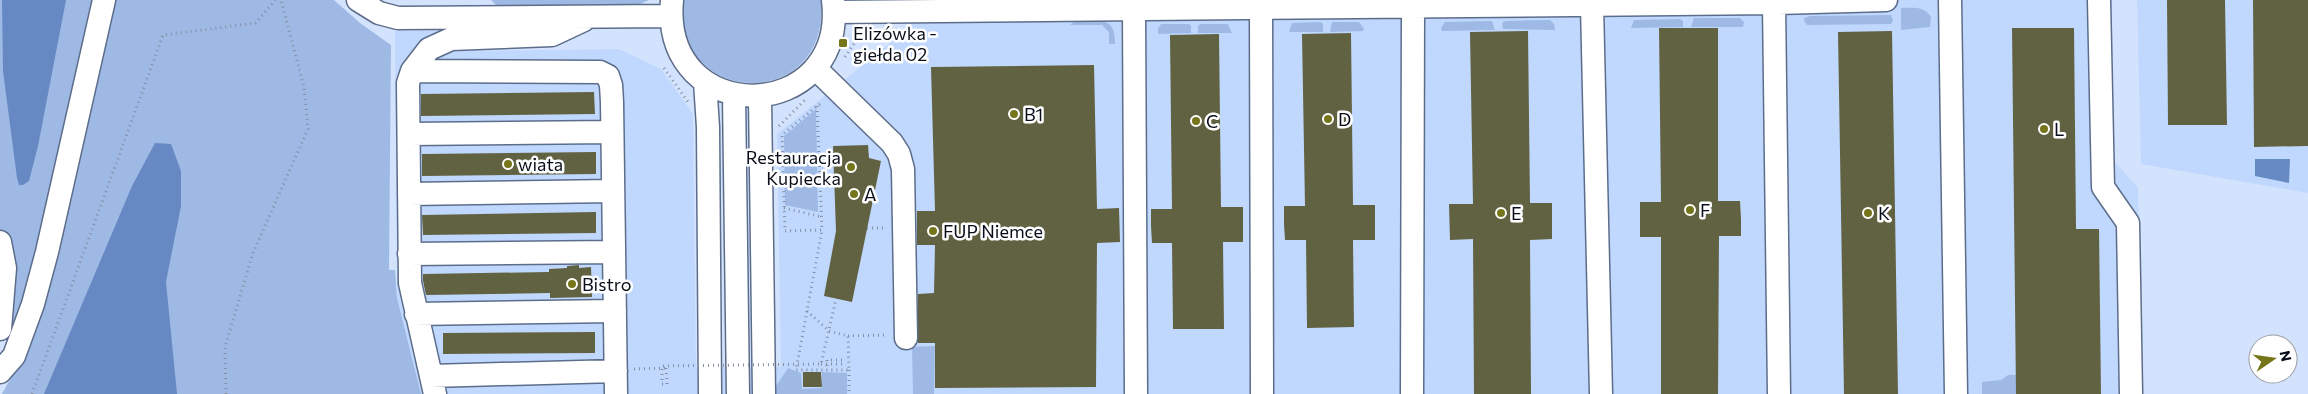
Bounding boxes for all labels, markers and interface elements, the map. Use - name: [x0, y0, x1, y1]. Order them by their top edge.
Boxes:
- place label: Elizówka - giełda 02: [853, 22, 937, 65]
- marker: Elizówka - giełda 02: [837, 37, 849, 49]
- place label: B1: [1024, 103, 1043, 125]
- marker: B1: [1008, 108, 1020, 120]
- place label: D: [1338, 108, 1351, 130]
- place label: C: [1206, 110, 1218, 132]
- marker: D: [1322, 113, 1334, 125]
- marker: C: [1190, 115, 1202, 127]
- place label: L: [2054, 118, 2064, 140]
- marker: L: [2038, 123, 2050, 135]
- place label: Restauracja Kupiecka: [746, 146, 841, 189]
- place label: wiata: [518, 153, 563, 175]
- marker: wiata: [502, 158, 514, 170]
- marker: Restauracja Kupiecka: [845, 161, 857, 173]
- place label: A: [864, 183, 876, 205]
- marker: A: [848, 188, 860, 200]
- place label: F: [1700, 199, 1710, 221]
- place label: E: [1511, 202, 1522, 224]
- place label: K: [1878, 202, 1890, 224]
- marker: F: [1684, 204, 1696, 216]
- marker: E: [1495, 207, 1507, 219]
- marker: K: [1862, 207, 1874, 219]
- place label: FUP Niemce: [943, 220, 1043, 242]
- marker: FUP Niemce: [927, 225, 939, 237]
- place label: Bistro: [582, 273, 631, 295]
- marker: Bistro: [566, 278, 578, 290]
- north arrow: [2248, 334, 2298, 384]
- text: N: [2277, 349, 2296, 363]

